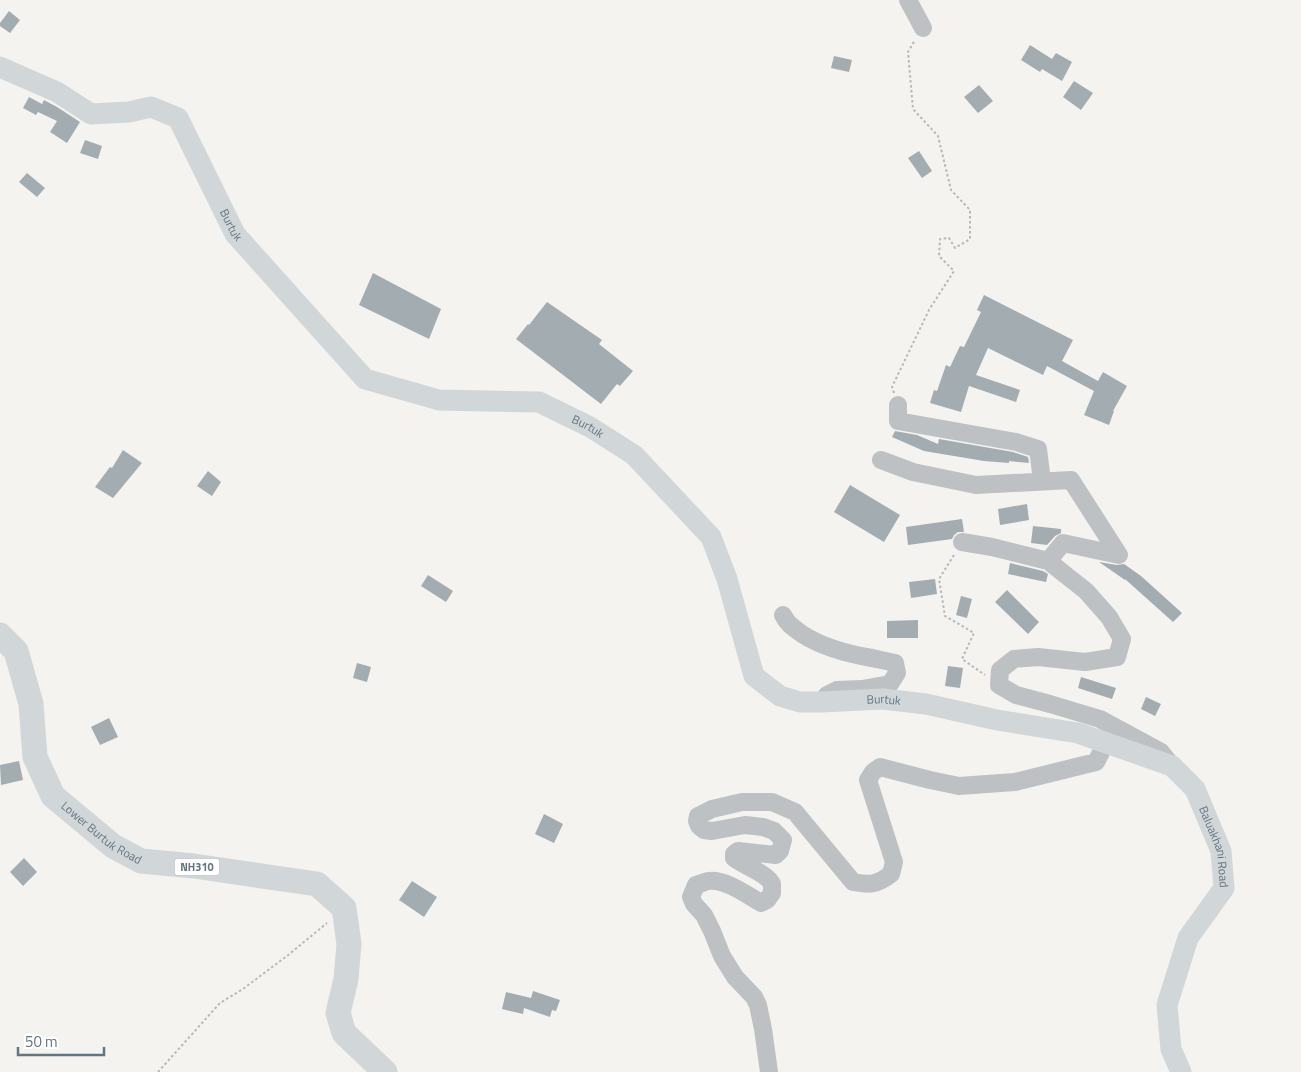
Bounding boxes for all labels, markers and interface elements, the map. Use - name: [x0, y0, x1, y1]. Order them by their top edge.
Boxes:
- street label: Burtuk: [215, 205, 248, 246]
- street label: Burtuk: [569, 409, 608, 443]
- street label: Burtuk: [866, 689, 902, 710]
- street label: Lower Burtuk Road: [57, 796, 146, 869]
- street label: Baluakhani Road: [1194, 803, 1234, 888]
- road number: NH310: [174, 859, 220, 876]
- scale bar: [18, 1024, 104, 1056]
- text: 50 m: [25, 1030, 58, 1053]

